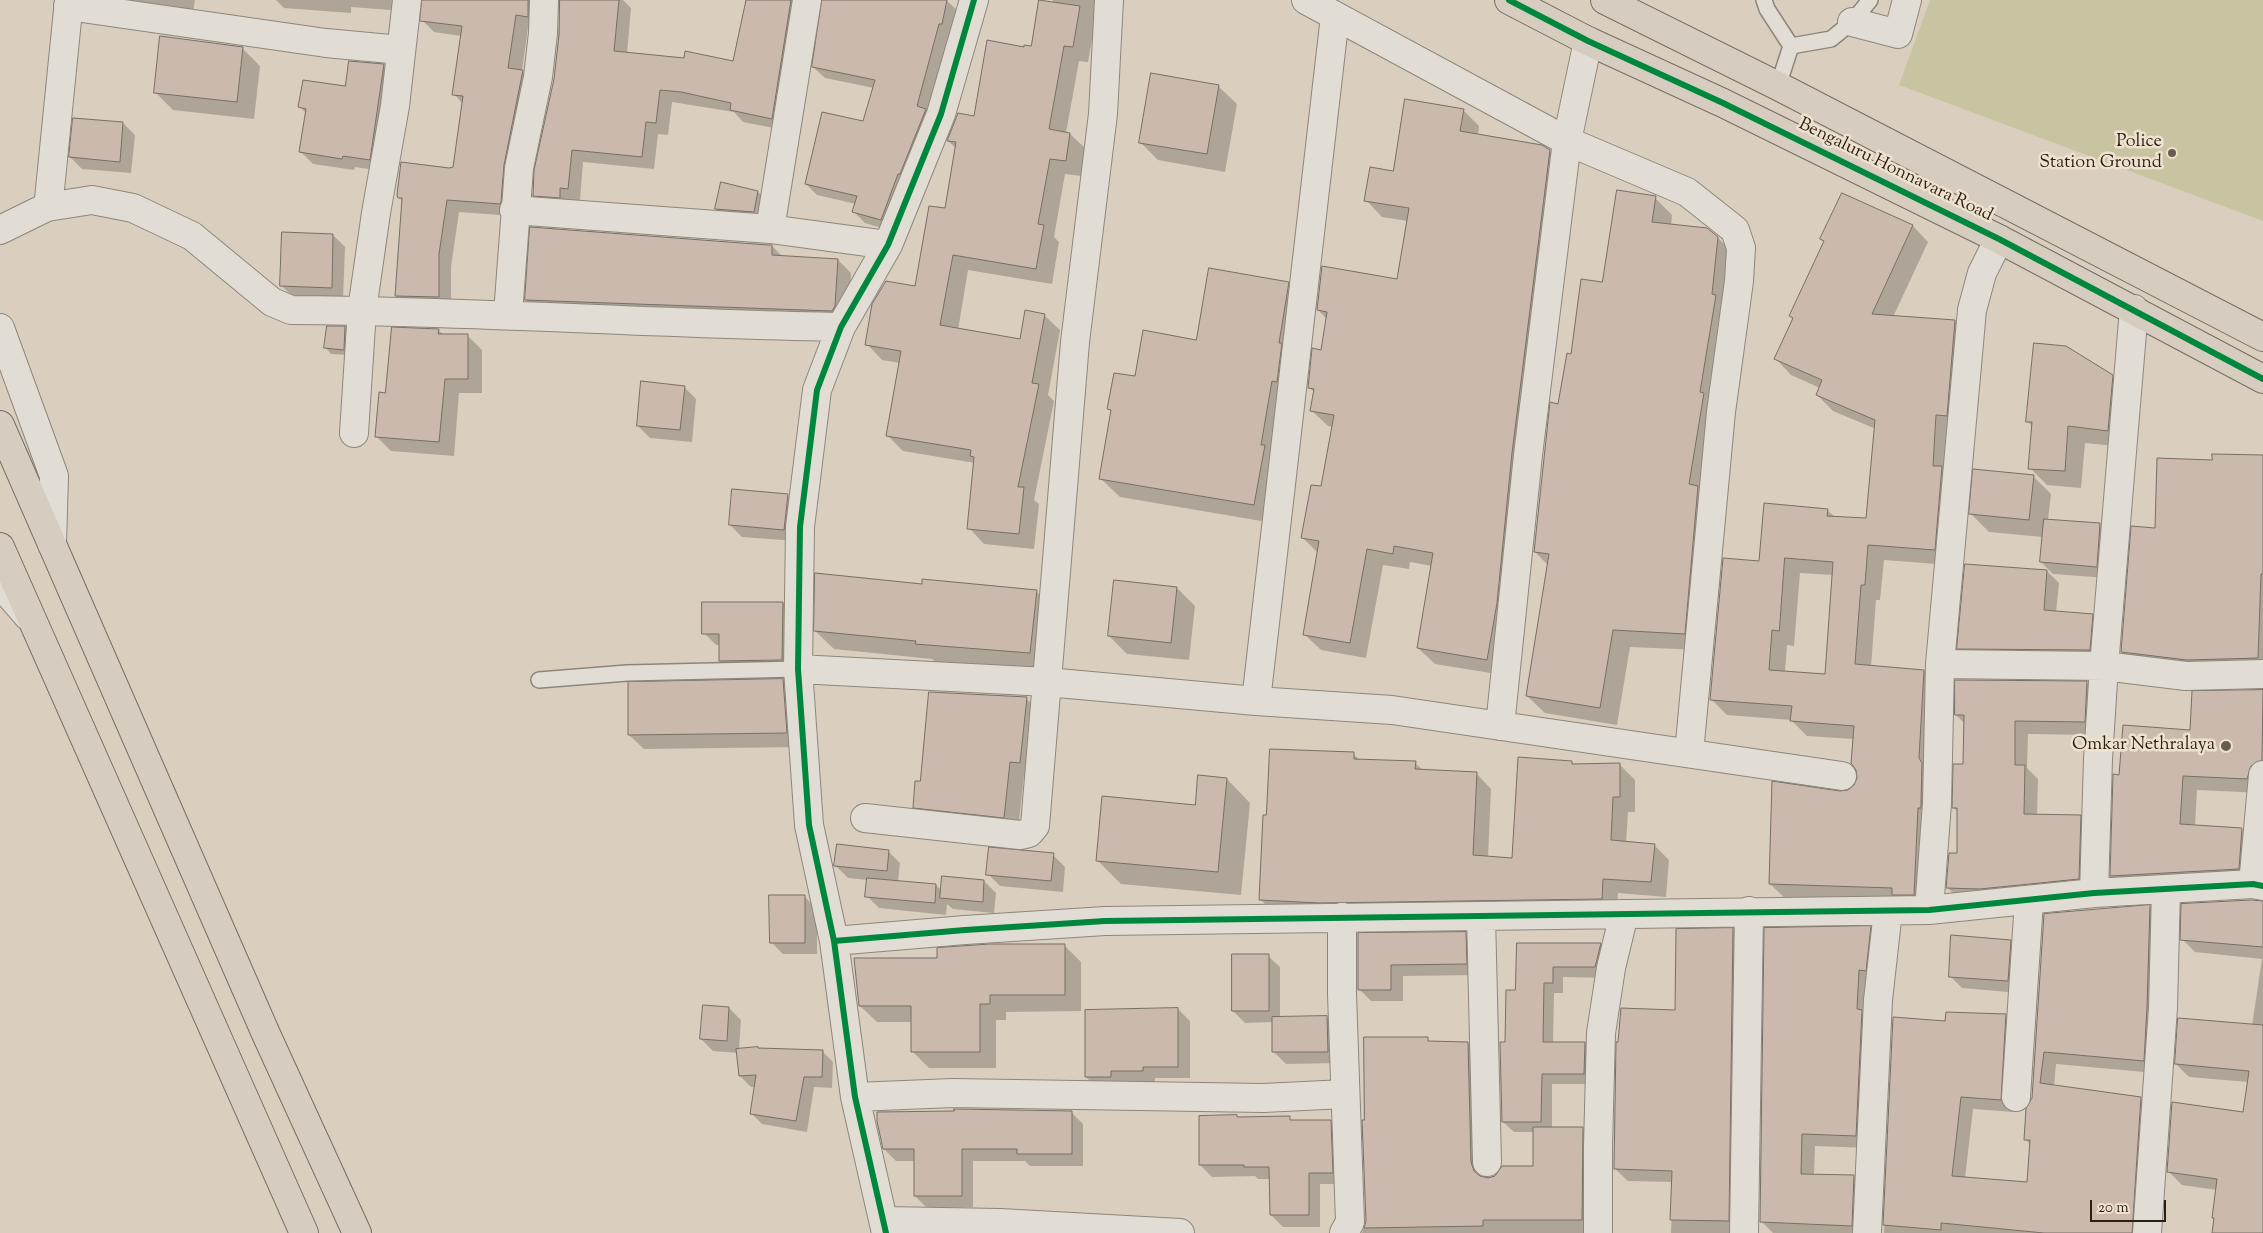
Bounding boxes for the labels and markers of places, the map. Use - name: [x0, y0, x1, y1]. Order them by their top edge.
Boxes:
- place label: Police Station Ground: [2039, 132, 2162, 174]
- marker: Police Station Ground: [2166, 147, 2178, 159]
- place label: Omkar Nethralaya: [2072, 735, 2215, 757]
- marker: Omkar Nethralaya: [2219, 739, 2233, 753]

